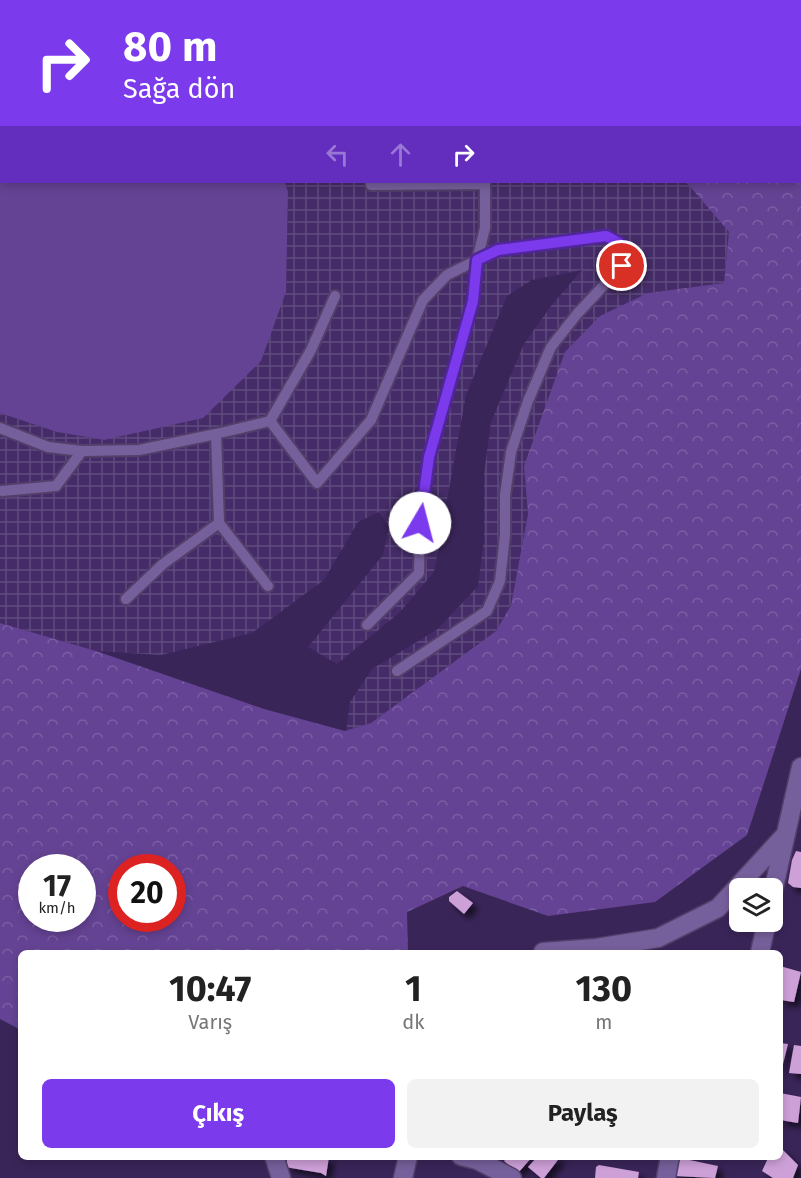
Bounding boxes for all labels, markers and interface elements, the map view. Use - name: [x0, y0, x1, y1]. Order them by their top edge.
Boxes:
- text: 80 m: [123, 22, 217, 72]
- icon: right: [24, 24, 102, 102]
- text: Sağa dön: [123, 73, 235, 105]
- icon: left: [321, 138, 354, 171]
- icon: ahead: [384, 138, 417, 171]
- icon: right: [447, 138, 480, 171]
- pin: [596, 240, 647, 291]
- icon: arrive: [605, 249, 638, 282]
- position arrow: [388, 491, 452, 555]
- speed limit sign: 20: [108, 854, 186, 932]
- text: 17: [43, 868, 71, 904]
- map controls: [729, 878, 783, 932]
- button: layers: [729, 878, 783, 932]
- text: km/h: [38, 899, 76, 917]
- text: 10:47: [169, 967, 251, 1011]
- text: 1: [405, 967, 422, 1011]
- text: 130: [576, 967, 632, 1011]
- text: Varış: [188, 1010, 232, 1034]
- text: dk: [402, 1010, 425, 1034]
- text: m: [595, 1010, 612, 1034]
- button: Çıkış: [42, 1079, 395, 1148]
- button: Paylaş: [407, 1079, 759, 1148]

